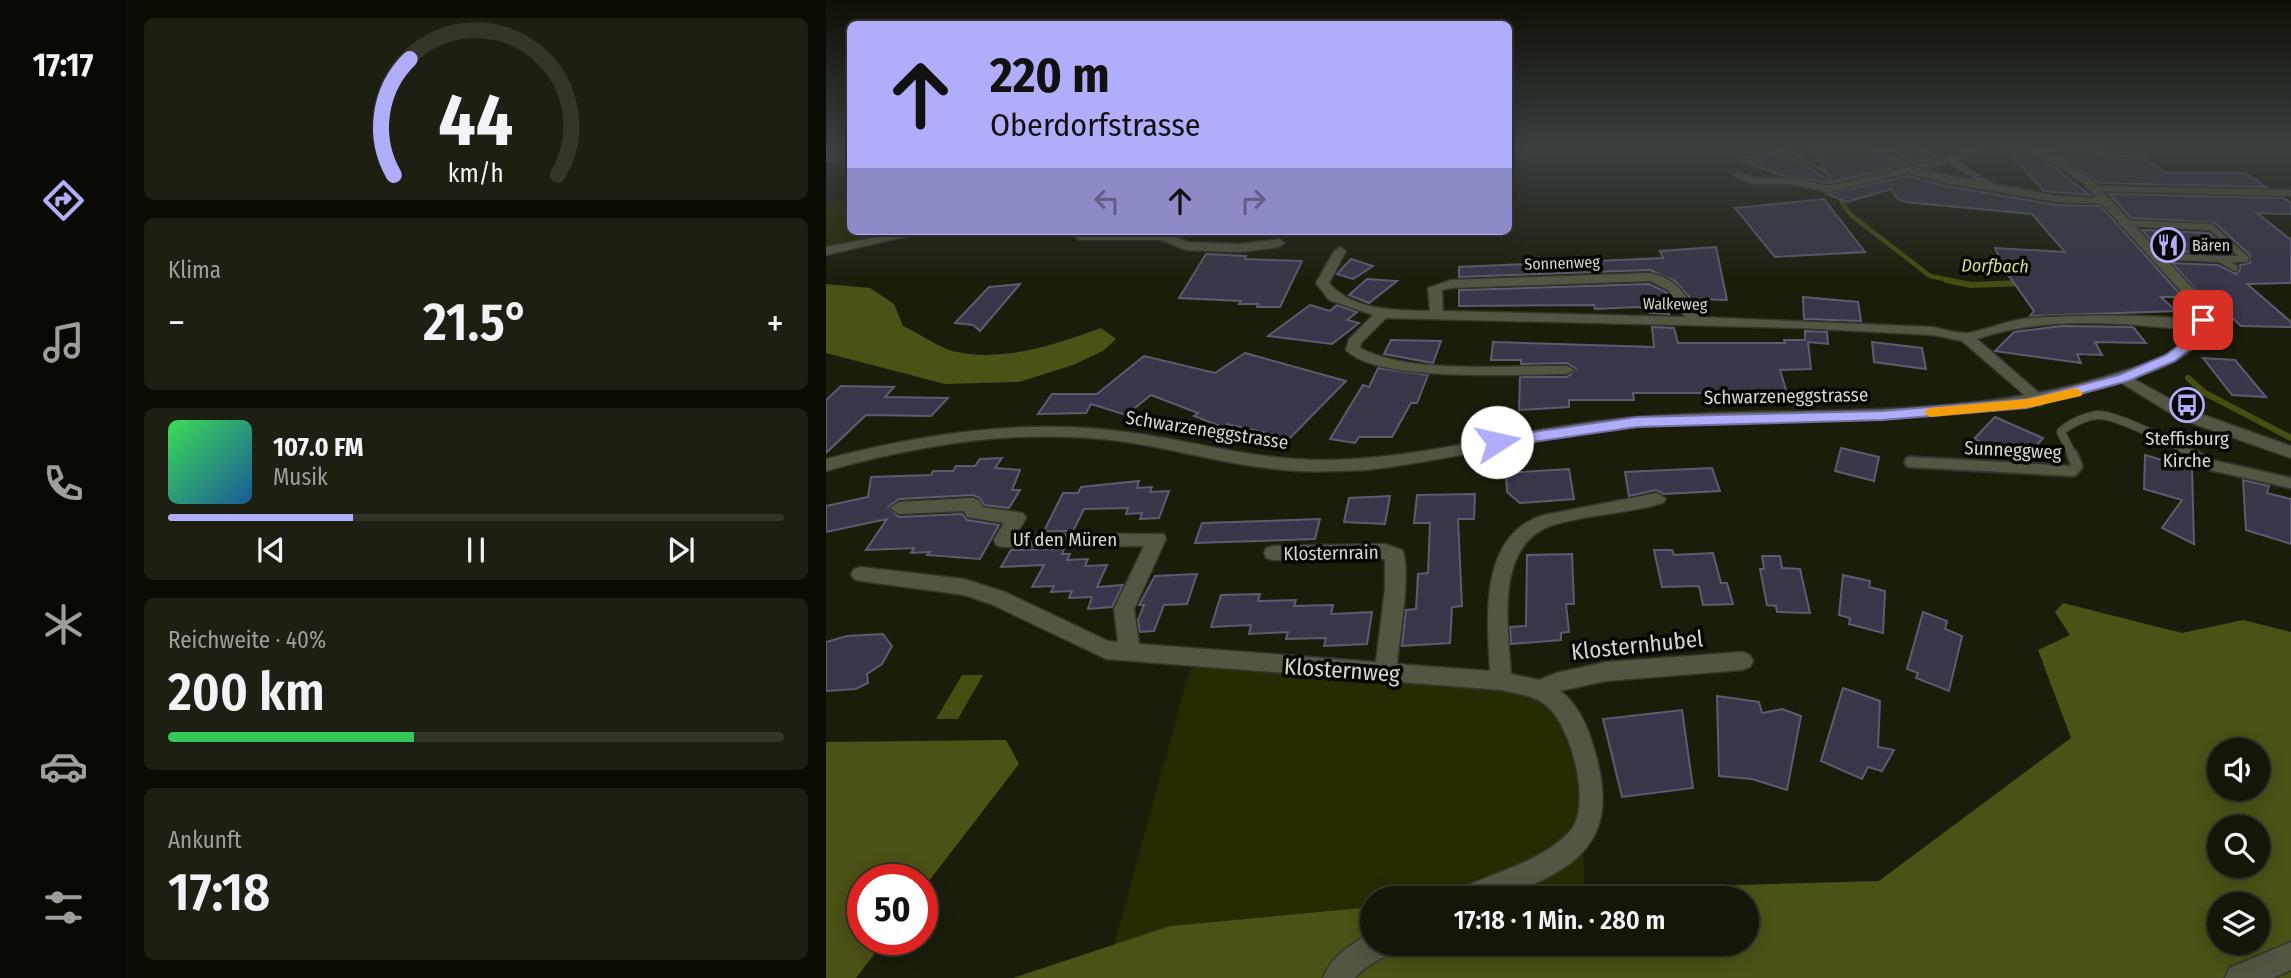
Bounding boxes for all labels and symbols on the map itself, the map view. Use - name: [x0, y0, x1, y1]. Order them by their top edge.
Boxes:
- restaurant icon: Bären: [2149, 226, 2187, 264]
- place label: Bären: [2192, 236, 2230, 255]
- street label: Sonnenweg: [1524, 252, 1601, 274]
- water label: Dorfbach: [1961, 254, 2029, 278]
- pin: [2173, 290, 2233, 350]
- street label: Walkeweg: [1643, 294, 1708, 314]
- street label: Schwarzeneggstrasse: [1704, 383, 1868, 409]
- bus stop icon: Steffisburg Kirche: [2168, 386, 2206, 424]
- position arrow: [1460, 405, 1534, 479]
- street label: Schwarzeneggstrasse: [1124, 406, 1290, 454]
- place label: Steffisburg Kirche: [2145, 427, 2229, 472]
- street label: Sunneggweg: [1964, 436, 2062, 464]
- street label: Uf den Müren: [1013, 528, 1117, 551]
- street label: Klosternrain: [1283, 541, 1379, 565]
- street label: Klosternhubel: [1570, 624, 1704, 666]
- street label: Klosternweg: [1283, 652, 1401, 688]
- speed limit sign: 50: [847, 864, 938, 955]

